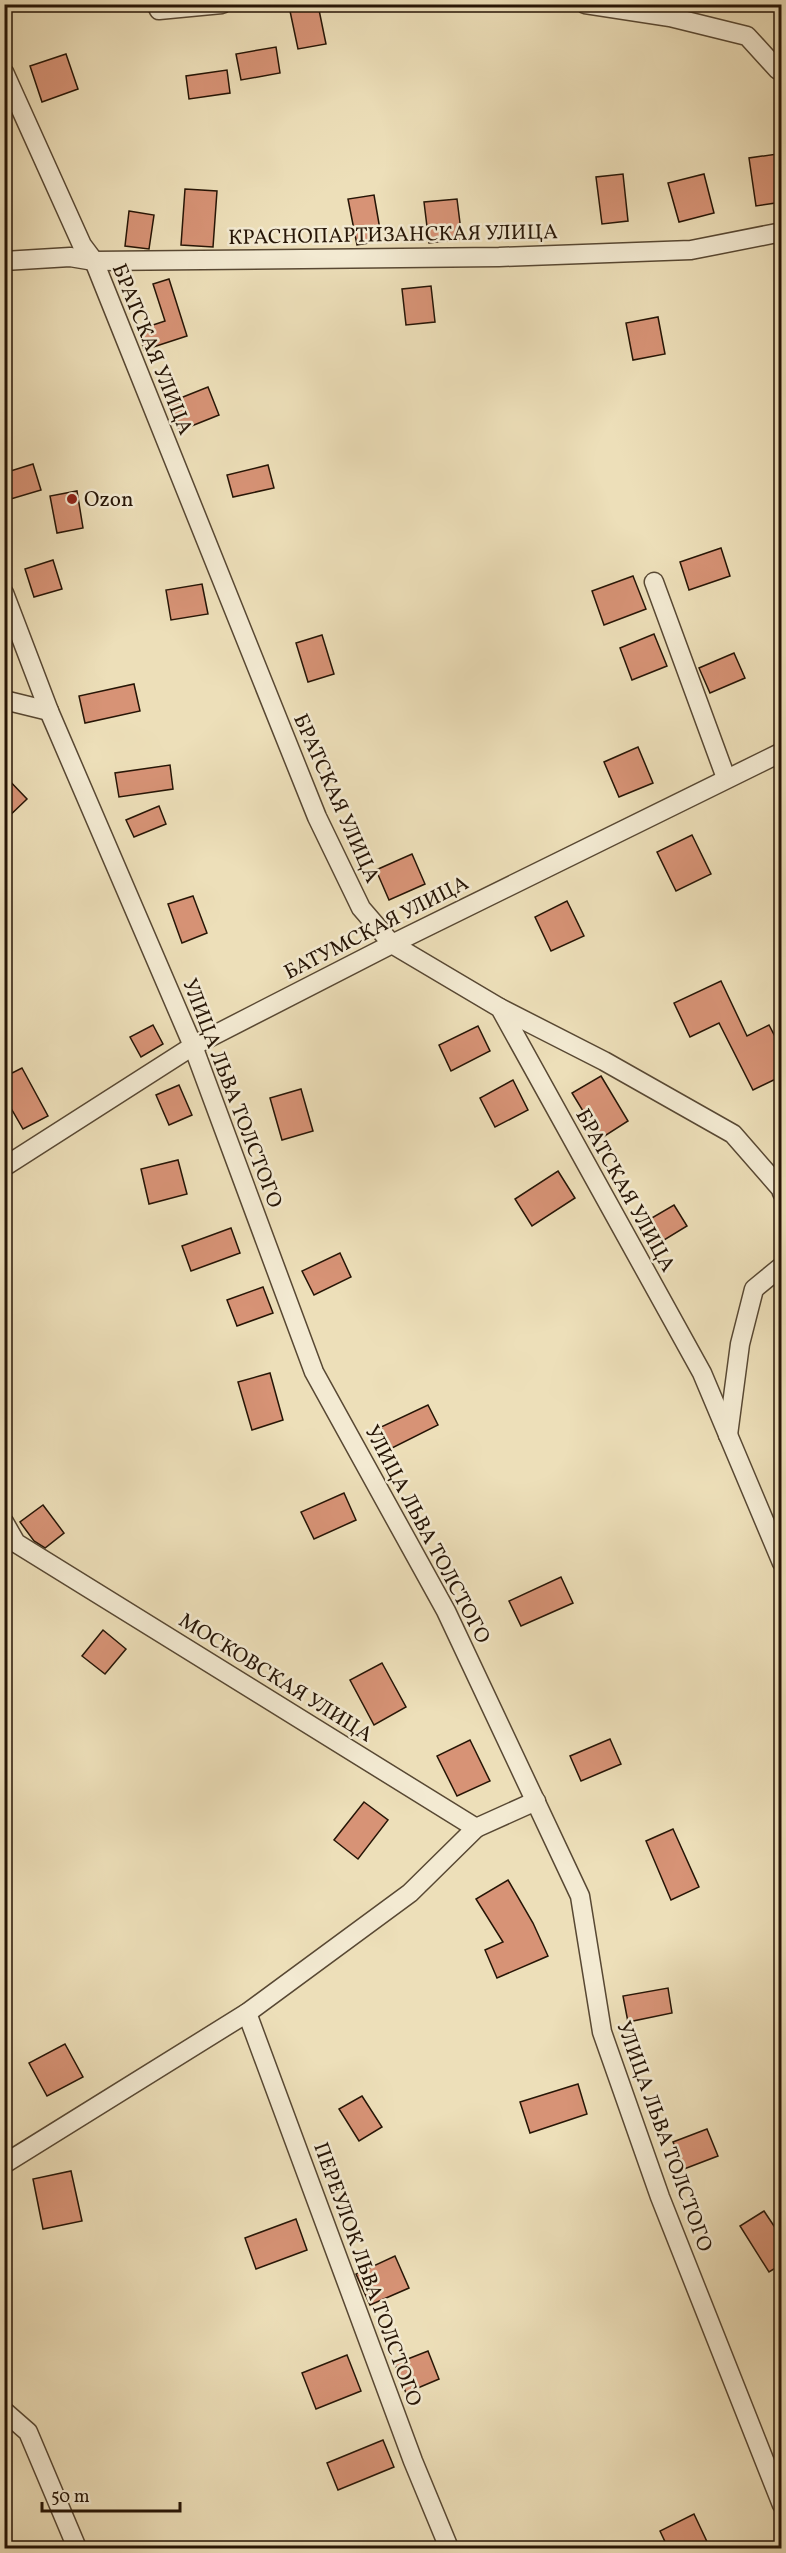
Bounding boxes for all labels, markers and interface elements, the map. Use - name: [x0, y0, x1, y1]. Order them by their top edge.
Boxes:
- street label: КРАСНОПАРТИЗАНСКАЯ УЛИЦА: [228, 218, 558, 253]
- street label: БРАТСКАЯ УЛИЦА: [104, 259, 199, 440]
- place label: Ozon: [84, 486, 134, 515]
- marker: Ozon: [65, 492, 79, 506]
- street label: БРАТСКАЯ УЛИЦА: [285, 709, 386, 888]
- street label: БАТУМСКАЯ УЛИЦА: [279, 869, 474, 988]
- street label: УЛИЦА ЛЬВА ТОЛСТОГО: [174, 975, 289, 1212]
- street label: БРАТСКАЯ УЛИЦА: [568, 1104, 682, 1278]
- street label: УЛИЦА ЛЬВА ТОЛСТОГО: [357, 1420, 497, 1649]
- street label: МОСКОВСКАЯ УЛИЦА: [173, 1607, 378, 1750]
- street label: УЛИЦА ЛЬВА ТОЛСТОГО: [608, 2017, 719, 2256]
- street label: ПЕРЕУЛОК ЛЬВА ТОЛСТОГО: [305, 2138, 428, 2411]
- scale bar: [42, 2475, 180, 2513]
- text: 50 m: [51, 2485, 90, 2510]

